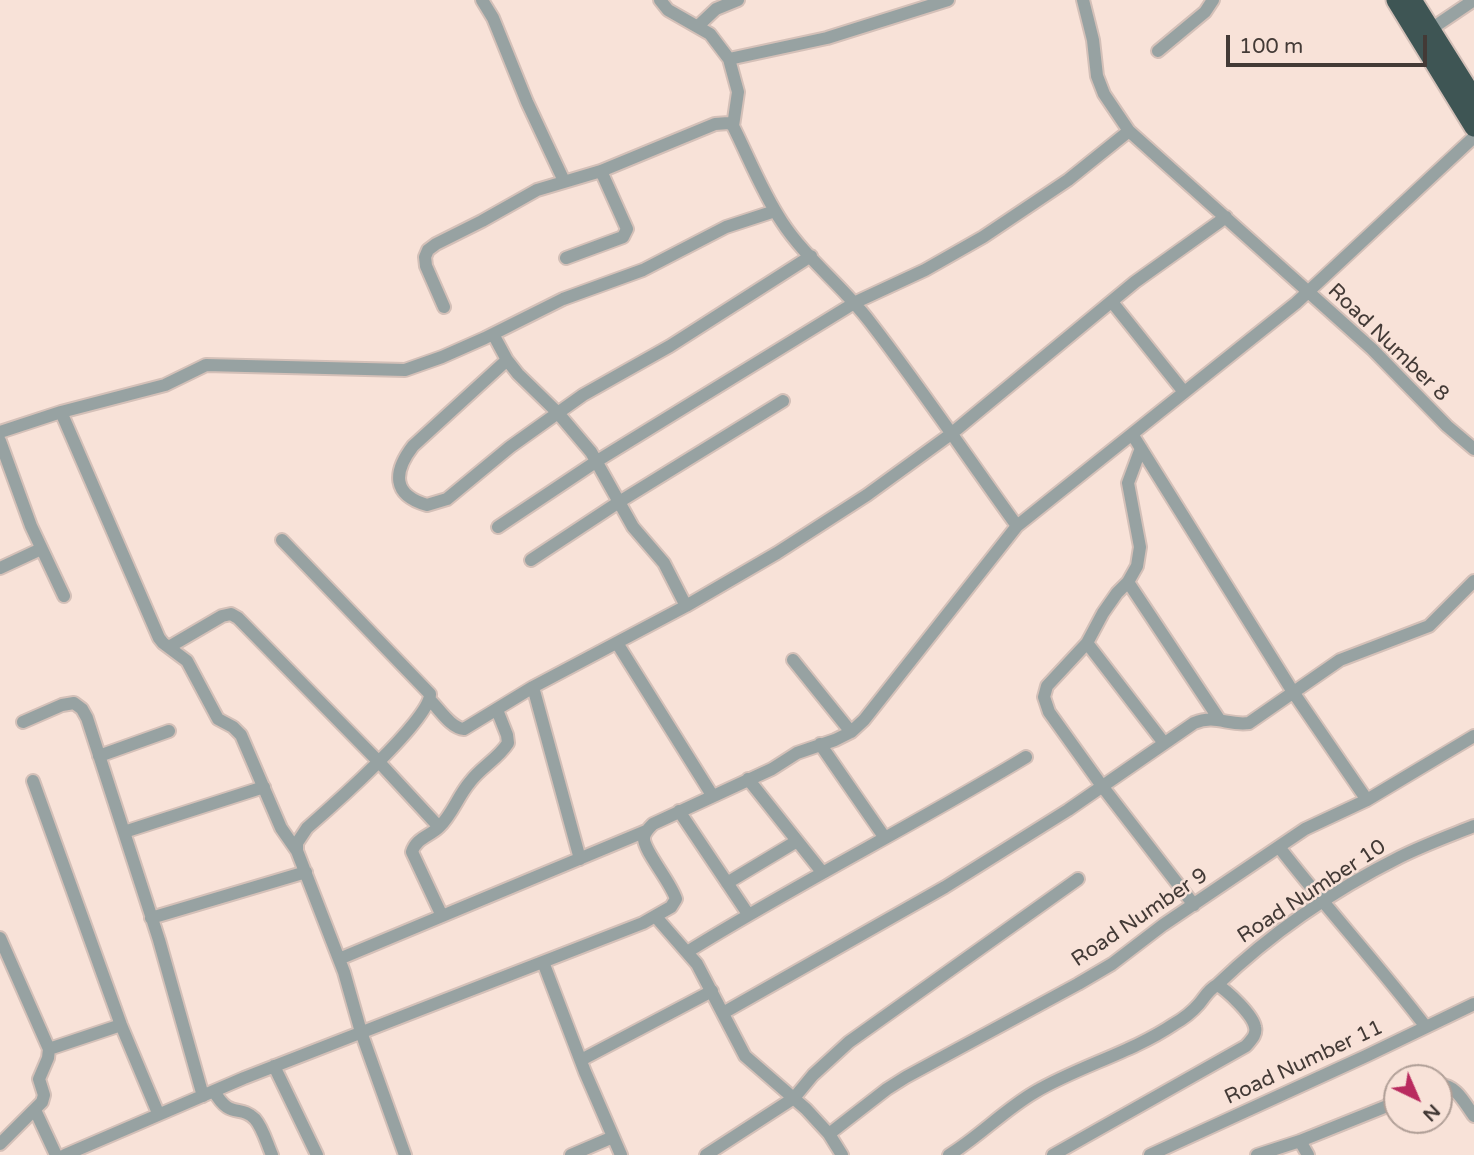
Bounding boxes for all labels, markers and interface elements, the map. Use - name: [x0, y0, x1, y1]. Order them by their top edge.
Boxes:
- scale bar: [1229, 21, 1430, 65]
- text: 100 m: [1239, 34, 1303, 59]
- street label: Road Number 8: [1322, 279, 1454, 407]
- street label: Road Number 10: [1233, 835, 1391, 949]
- street label: Road Number 9: [1067, 863, 1213, 973]
- street label: Road Number 11: [1221, 1015, 1387, 1111]
- north arrow: [1383, 1064, 1453, 1134]
- text: N: [1418, 1099, 1444, 1126]

